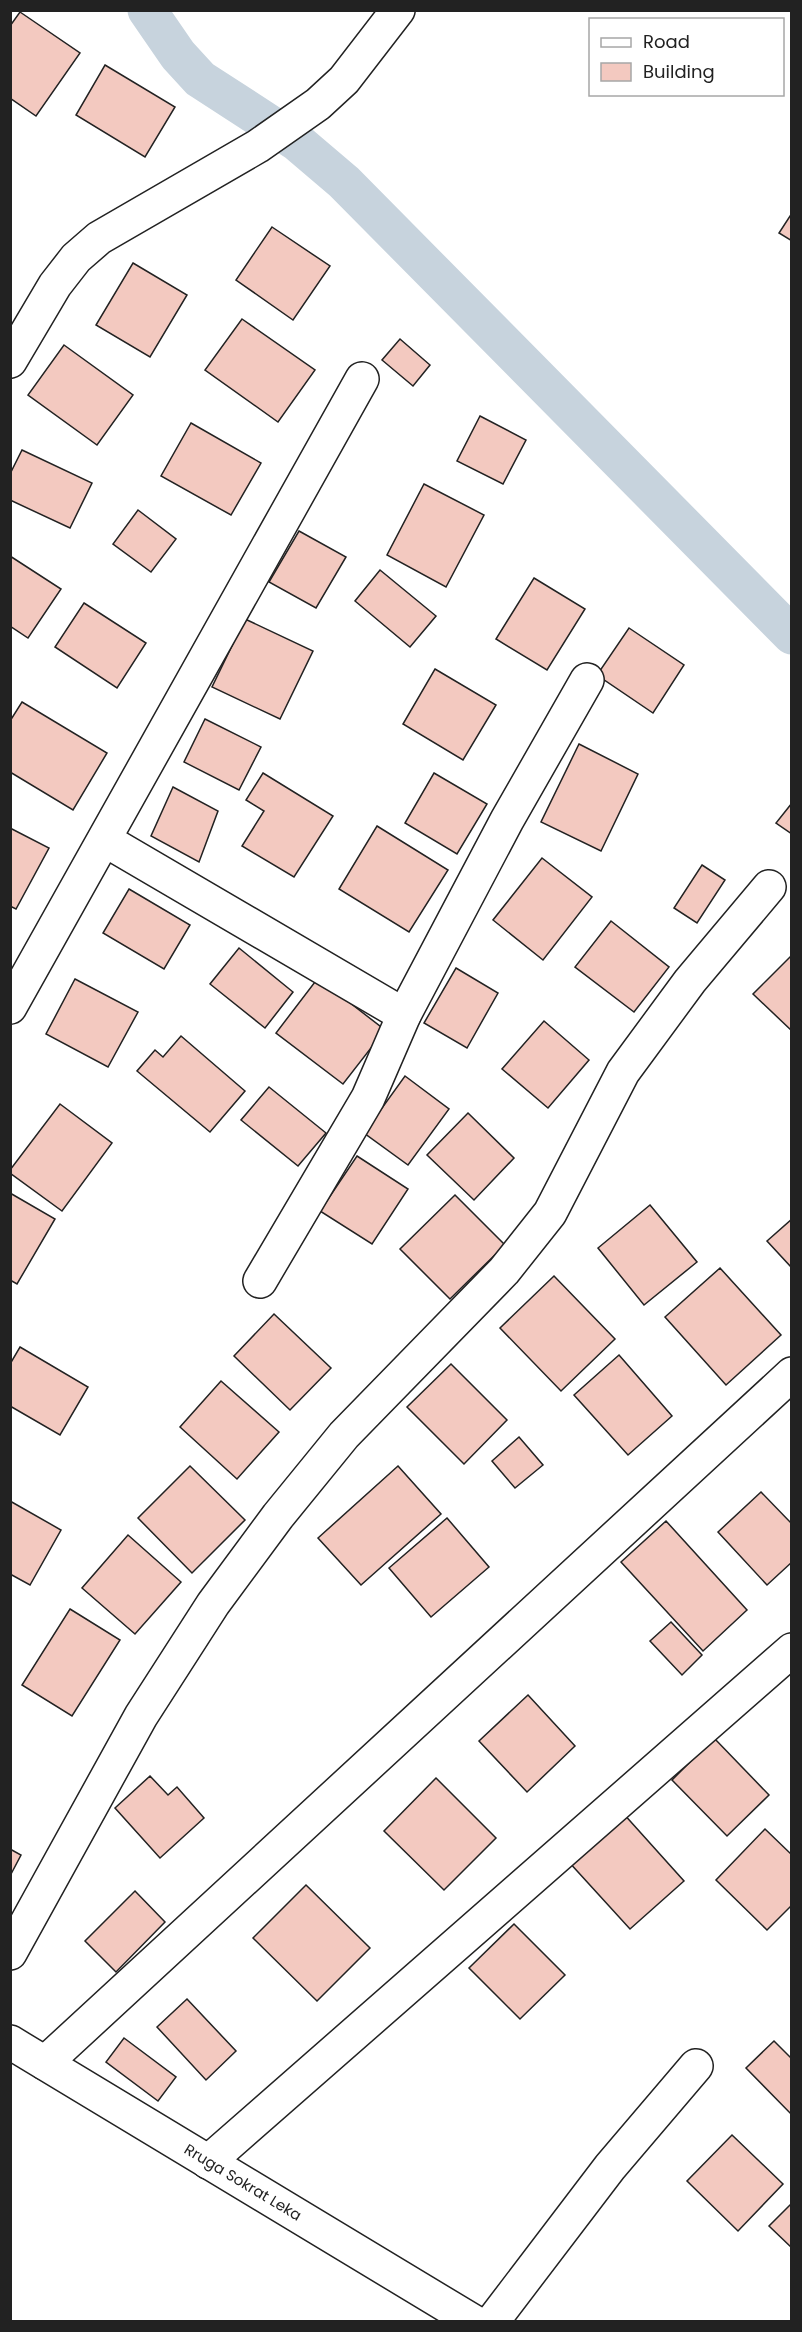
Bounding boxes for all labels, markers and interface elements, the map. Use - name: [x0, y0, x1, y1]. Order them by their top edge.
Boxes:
- legend: [589, 18, 784, 96]
- text: Road: [643, 29, 690, 54]
- text: Building: [643, 59, 715, 84]
- street label: Rruga Sokrat Leka: [180, 2139, 306, 2226]

